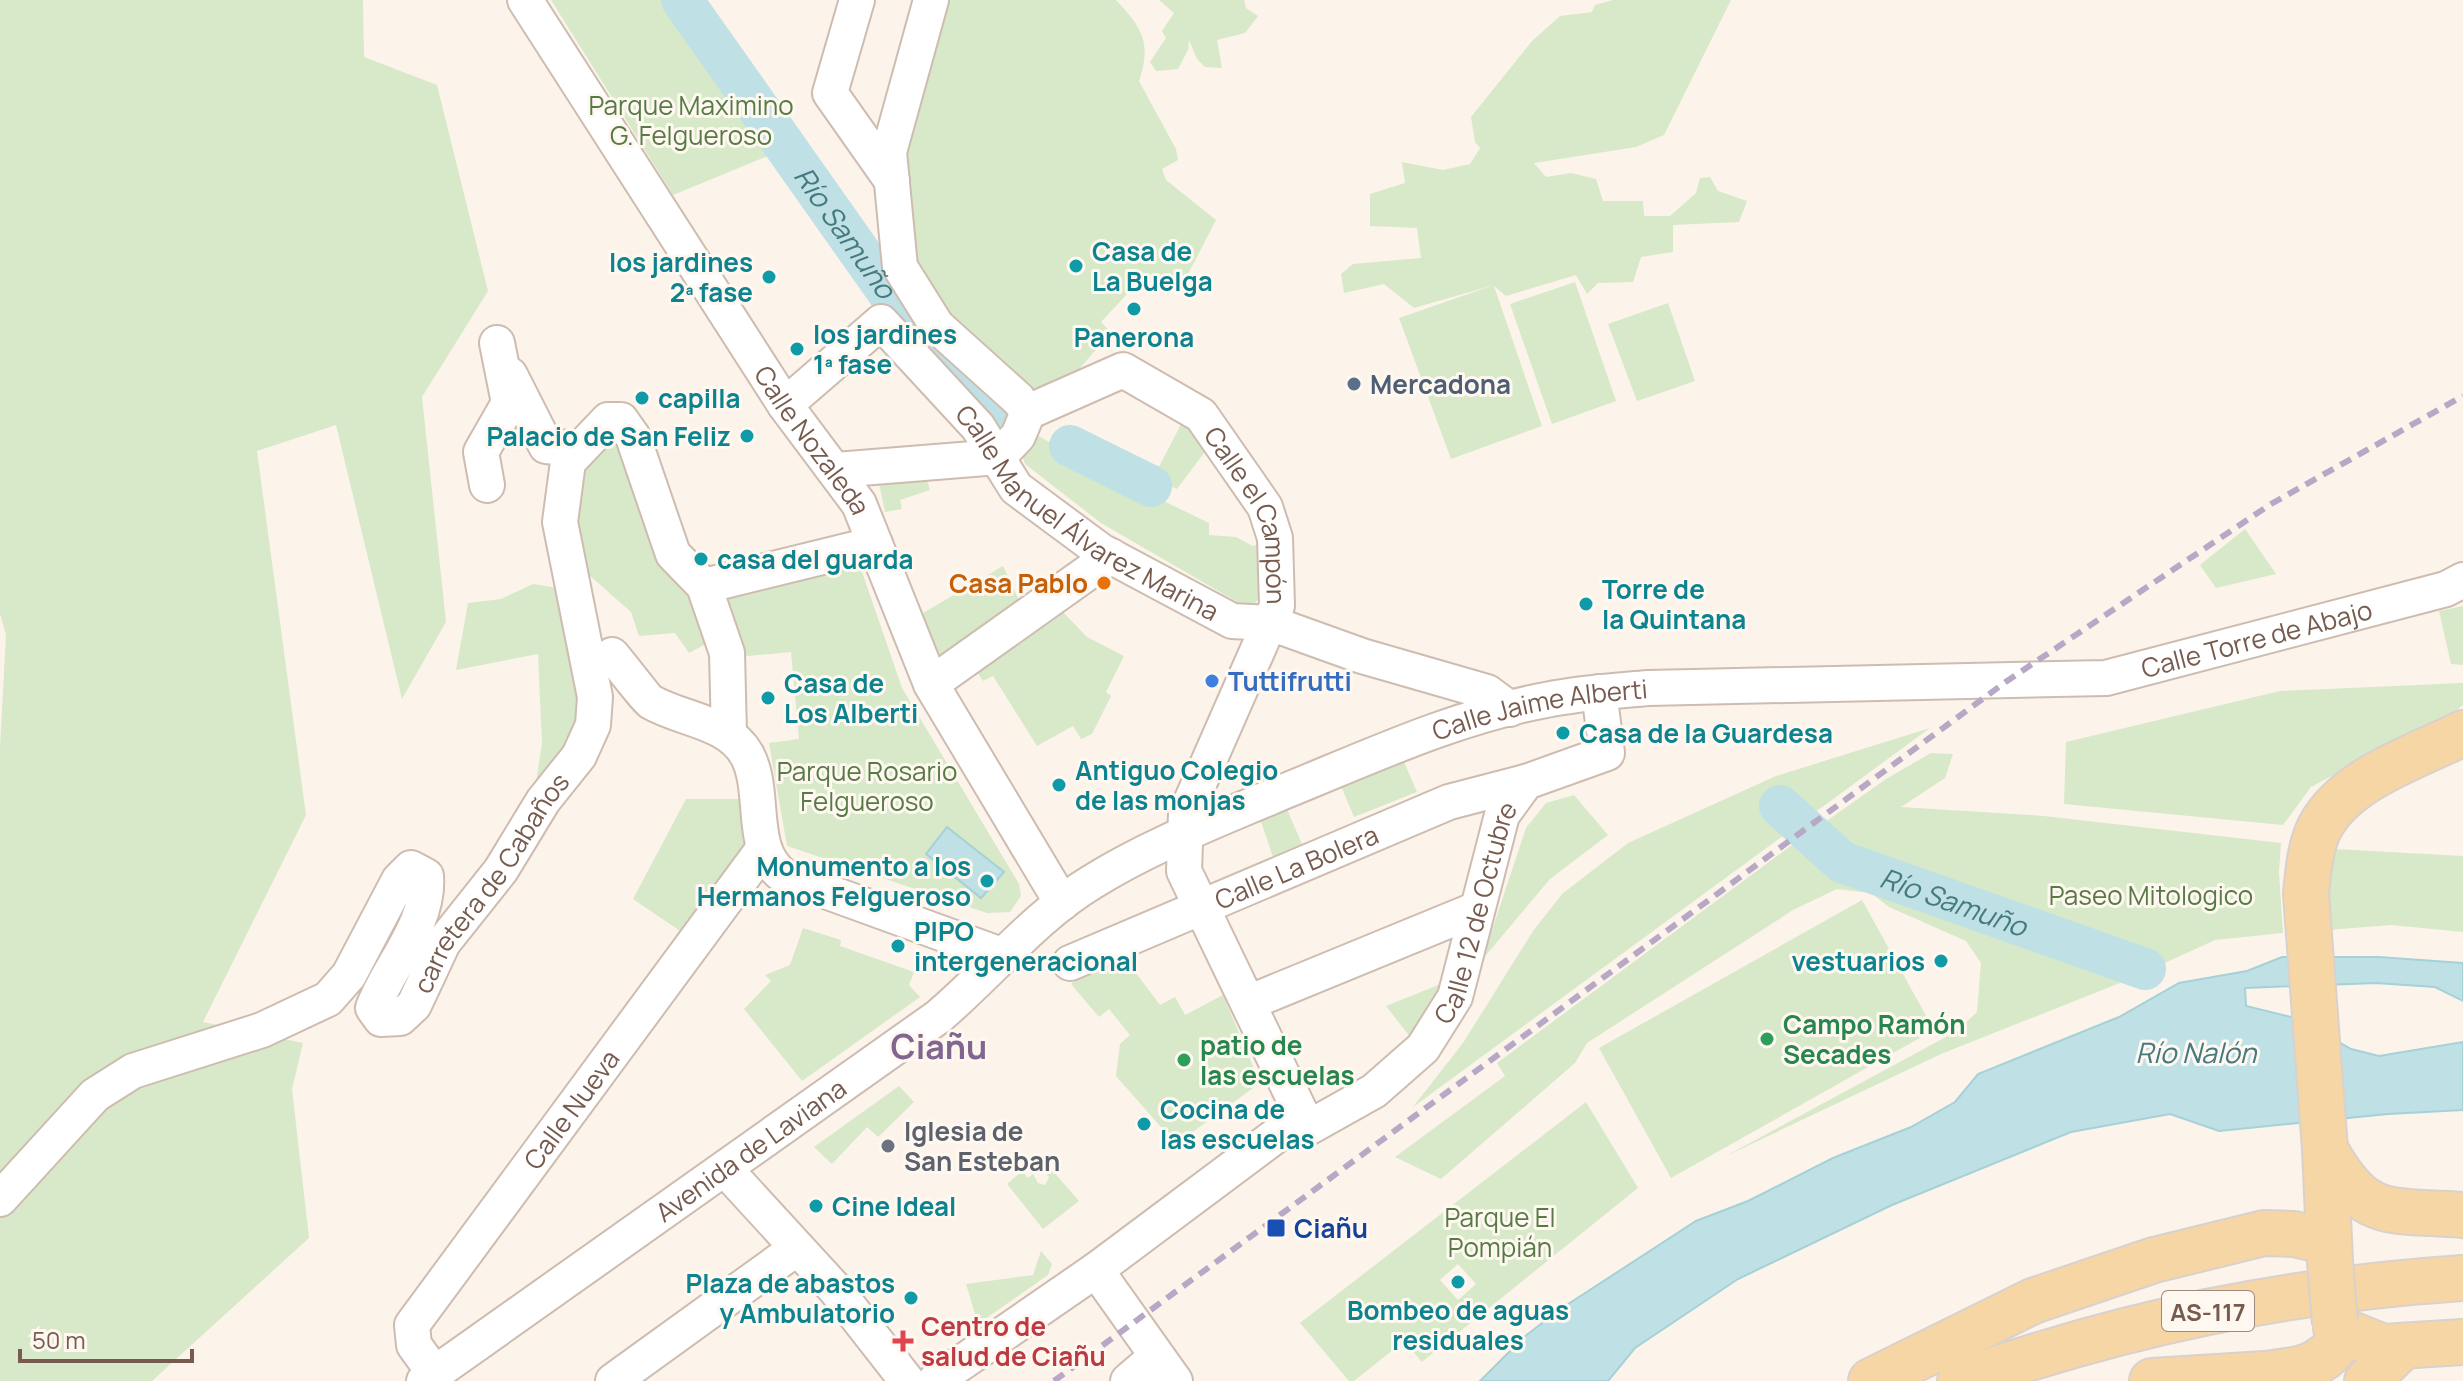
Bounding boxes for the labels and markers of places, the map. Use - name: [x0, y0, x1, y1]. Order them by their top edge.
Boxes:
- place label: Casa de La Buelga: [1092, 233, 1213, 299]
- place label: los jardines 2ª fase: [609, 244, 753, 310]
- marker: Casa de La Buelga: [1067, 257, 1085, 275]
- marker: los jardines 2ª fase: [760, 268, 778, 286]
- marker: Panerona: [1125, 300, 1143, 318]
- place label: los jardines 1ª fase: [813, 316, 957, 382]
- place label: Panerona: [1074, 319, 1194, 355]
- marker: los jardines 1ª fase: [788, 340, 806, 358]
- place label: Mercadona: [1370, 366, 1511, 402]
- marker: Mercadona: [1345, 375, 1363, 393]
- place label: capilla: [658, 380, 741, 416]
- marker: capilla: [633, 389, 651, 407]
- place label: Palacio de San Feliz: [487, 418, 731, 454]
- marker: Palacio de San Feliz: [738, 427, 756, 445]
- place label: casa del guarda: [717, 541, 914, 577]
- marker: casa del guarda: [692, 550, 710, 568]
- place label: Casa Pablo: [949, 565, 1088, 601]
- place label: Torre de la Quintana: [1602, 571, 1746, 637]
- marker: Casa Pablo: [1095, 574, 1113, 592]
- marker: Torre de la Quintana: [1577, 595, 1595, 613]
- place label: Tuttifrutti: [1228, 663, 1352, 699]
- place label: Casa de Los Alberti: [784, 665, 918, 731]
- marker: Tuttifrutti: [1203, 672, 1221, 690]
- marker: Casa de Los Alberti: [759, 689, 777, 707]
- place label: Casa de la Guardesa: [1579, 715, 1833, 751]
- marker: Casa de la Guardesa: [1554, 724, 1572, 742]
- place label: Antiguo Colegio de las monjas: [1075, 752, 1278, 818]
- marker: Antiguo Colegio de las monjas: [1050, 776, 1068, 794]
- place label: Monumento a los Hermanos Felgueroso: [697, 848, 971, 914]
- marker: Monumento a los Hermanos Felgueroso: [978, 872, 996, 890]
- place label: PIPO intergeneracional: [914, 913, 1138, 979]
- marker: PIPO intergeneracional: [889, 937, 907, 955]
- place label: vestuarios: [1791, 943, 1925, 979]
- marker: vestuarios: [1932, 952, 1950, 970]
- place label: Campo Ramón Secades: [1783, 1006, 1965, 1072]
- place label: patio de las escuelas: [1200, 1027, 1355, 1093]
- marker: Campo Ramón Secades: [1758, 1030, 1776, 1048]
- marker: patio de las escuelas: [1175, 1051, 1193, 1069]
- place label: Cocina de las escuelas: [1160, 1091, 1315, 1157]
- place label: Iglesia de San Esteban: [904, 1113, 1060, 1179]
- marker: Cocina de las escuelas: [1135, 1115, 1153, 1133]
- marker: Iglesia de San Esteban: [879, 1137, 897, 1155]
- place label: Cine Ideal: [832, 1188, 956, 1224]
- marker: Cine Ideal: [807, 1197, 825, 1215]
- place label: Ciañu: [1294, 1210, 1368, 1246]
- marker: Ciañu: [1265, 1217, 1287, 1239]
- place label: Plaza de abastos y Ambulatorio: [686, 1265, 895, 1331]
- marker: Bombeo de aguas residuales: [1449, 1273, 1467, 1291]
- marker: Plaza de abastos y Ambulatorio: [902, 1289, 920, 1307]
- place label: Bombeo de aguas residuales: [1347, 1292, 1569, 1358]
- place label: Centro de salud de Ciañu: [921, 1308, 1106, 1374]
- marker: Centro de salud de Ciañu: [892, 1330, 914, 1352]

